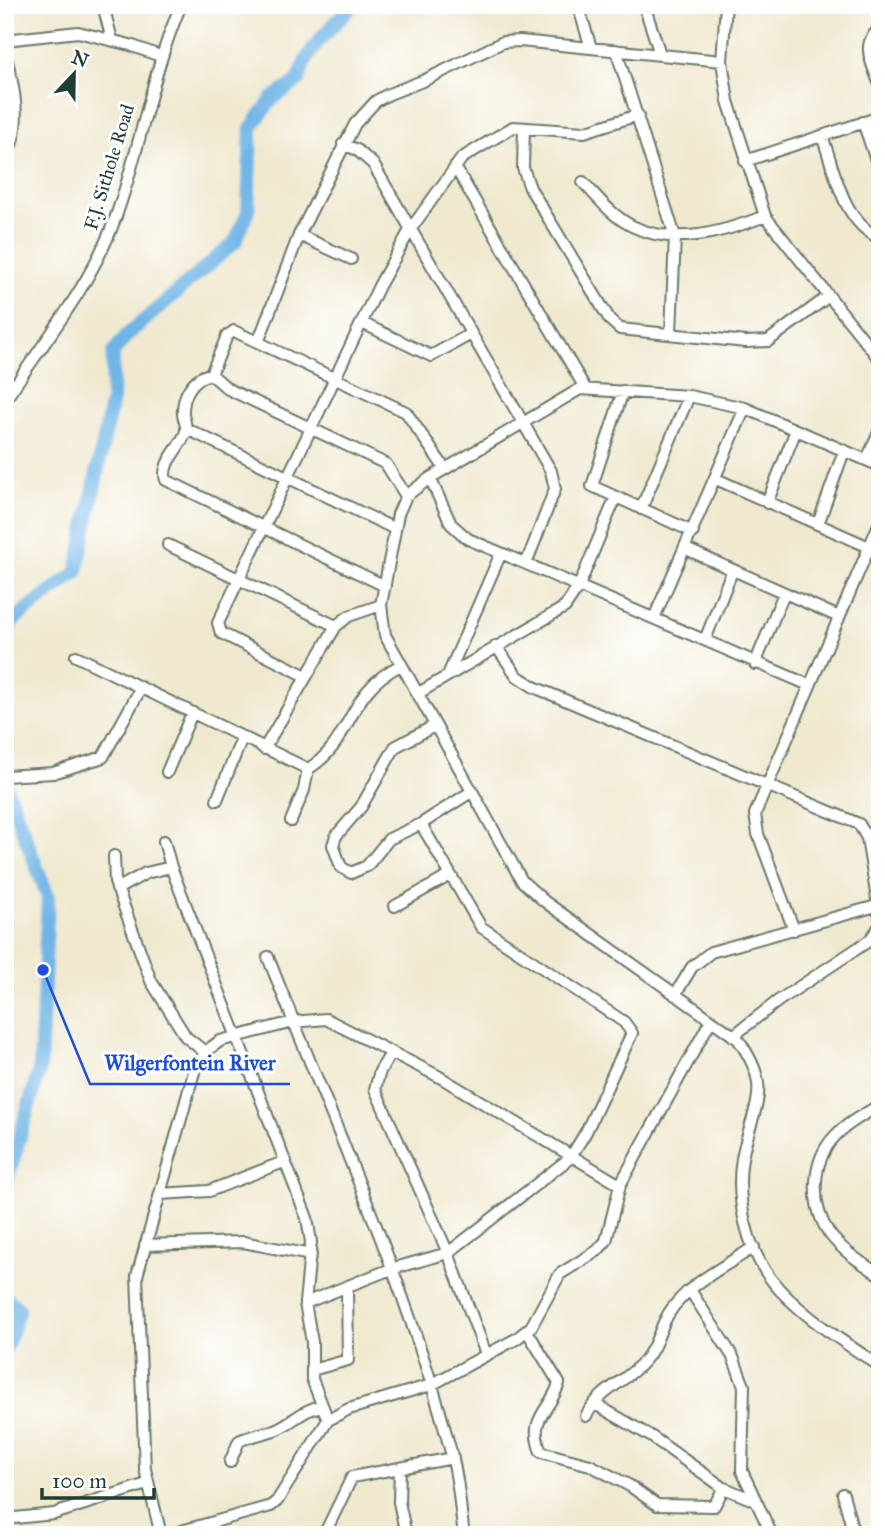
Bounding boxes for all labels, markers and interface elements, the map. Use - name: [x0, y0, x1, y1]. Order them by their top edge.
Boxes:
- north arrow: [38, 38, 108, 108]
- text: N: [68, 45, 92, 72]
- street label: F.J. Sithole Road: [79, 101, 140, 233]
- callout: Wilgerfontein River: [90, 1042, 290, 1084]
- text: Wilgerfontein River: [104, 1050, 277, 1076]
- scale bar: [42, 1456, 154, 1500]
- text: 100 m: [52, 1468, 107, 1494]

